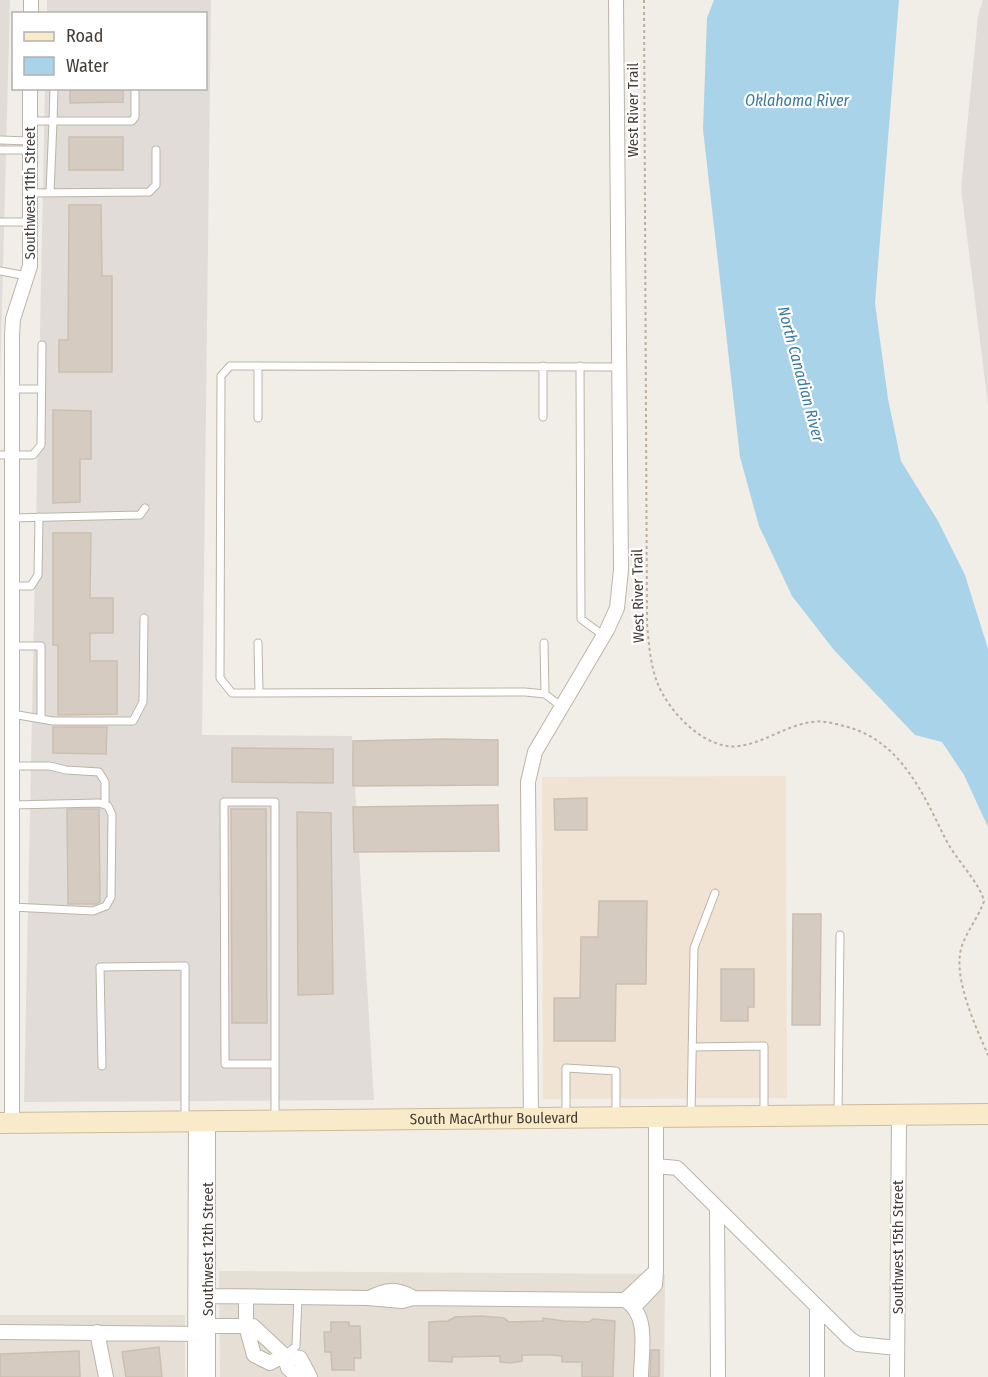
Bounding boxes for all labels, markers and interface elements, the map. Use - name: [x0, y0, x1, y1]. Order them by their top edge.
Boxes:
- legend: [12, 12, 207, 90]
- text: Road: [66, 25, 103, 47]
- text: Water: [66, 55, 109, 77]
- street label: West River Trail: [624, 63, 642, 157]
- water label: Oklahoma River: [745, 91, 850, 110]
- street label: Southwest 11th Street: [21, 127, 39, 259]
- water label: North Canadian River: [774, 304, 828, 444]
- street label: West River Trail: [628, 549, 648, 643]
- street label: South MacArthur Boulevard: [410, 1109, 578, 1128]
- street label: Southwest 15th Street: [889, 1180, 907, 1314]
- street label: Southwest 12th Street: [199, 1182, 217, 1316]

